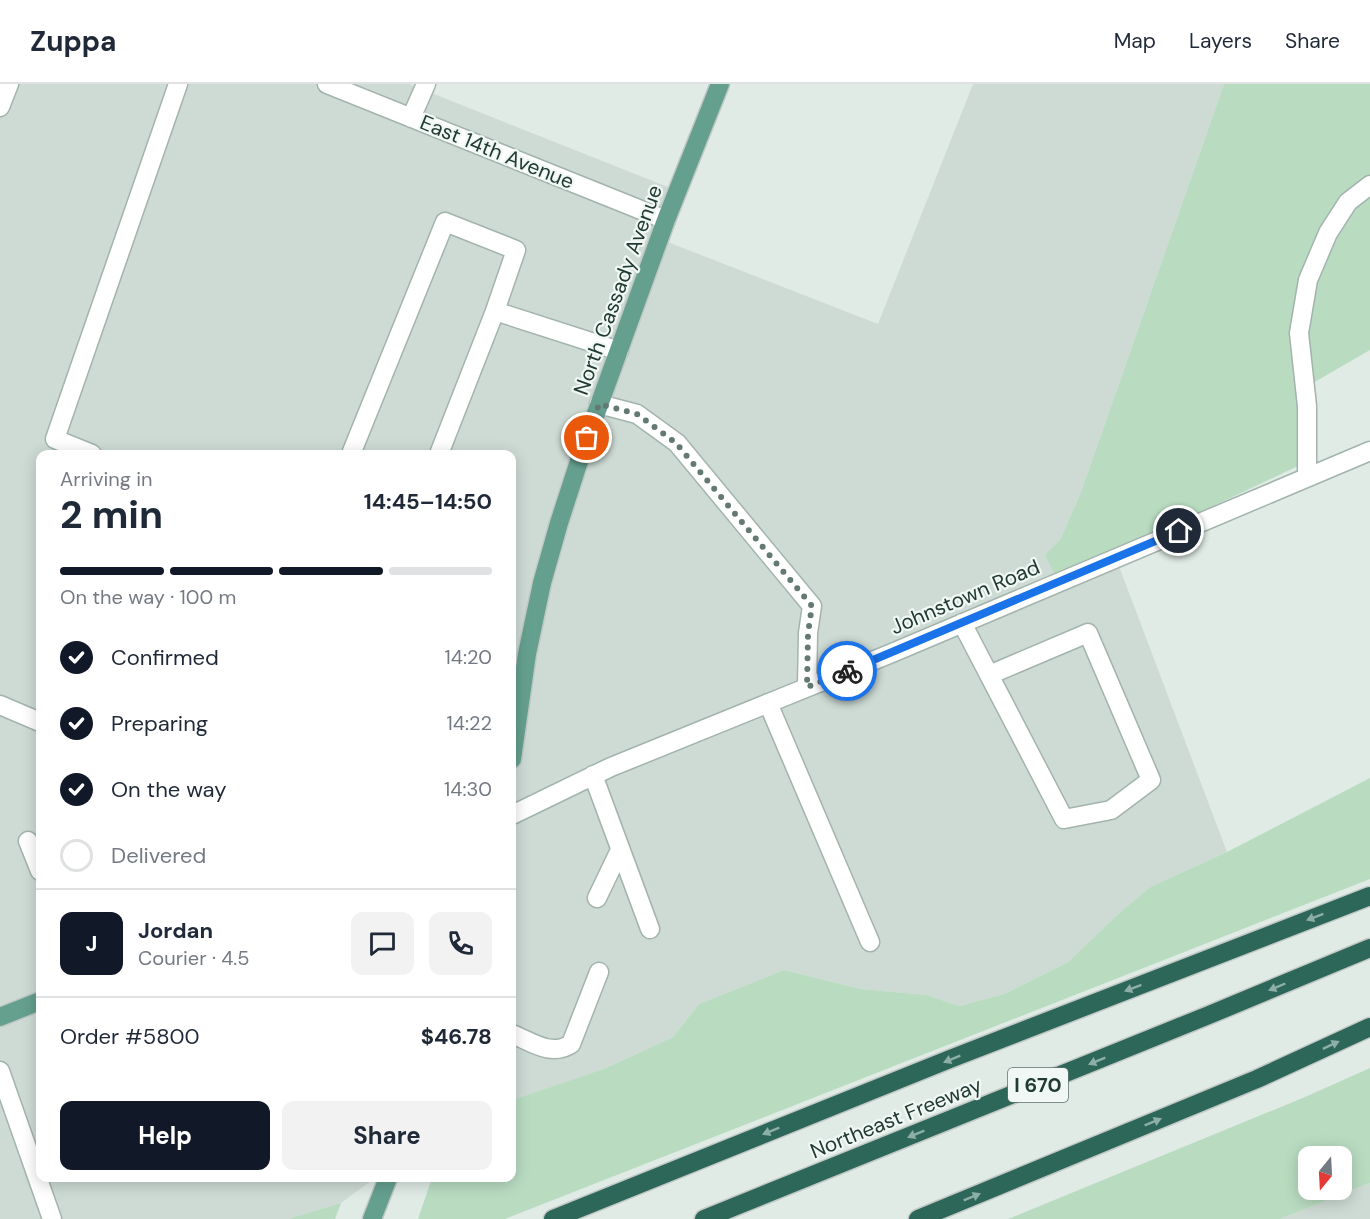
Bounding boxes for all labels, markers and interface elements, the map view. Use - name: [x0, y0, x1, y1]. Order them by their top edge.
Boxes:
- text: Zuppa: [30, 23, 117, 60]
- text: Map: [1114, 27, 1156, 55]
- text: Layers: [1189, 27, 1252, 55]
- text: Share: [1285, 27, 1340, 55]
- street label: East 14th Avenue: [416, 108, 578, 196]
- street label: North Cassady Avenue: [567, 181, 669, 399]
- pin: [561, 412, 612, 463]
- icon: bag: [570, 421, 603, 454]
- text: Arriving in: [60, 466, 152, 492]
- text: 14:45–14:50: [364, 487, 492, 516]
- text: 2 min: [60, 489, 163, 540]
- pin: [1153, 505, 1204, 556]
- icon: home: [1162, 514, 1195, 547]
- street label: Johnstown Road: [886, 553, 1044, 641]
- text: On the way · 100 m: [60, 584, 236, 610]
- icon: check: [60, 641, 93, 674]
- courier: [817, 641, 877, 701]
- text: Confirmed: [111, 643, 219, 672]
- text: 14:20: [445, 644, 492, 670]
- icon: bike: [831, 655, 864, 688]
- icon: check: [60, 707, 93, 740]
- text: Preparing: [111, 709, 208, 738]
- text: 14:22: [447, 710, 492, 736]
- icon: check: [60, 773, 93, 806]
- text: On the way: [111, 775, 226, 804]
- text: 14:30: [444, 776, 492, 802]
- text: Delivered: [111, 841, 206, 870]
- button: chat: [351, 912, 414, 975]
- button: phone: [429, 912, 492, 975]
- one-way arrow: [1306, 913, 1324, 923]
- text: Jordan: [138, 916, 213, 945]
- text: J: [86, 929, 97, 958]
- text: Courier · 4.5: [138, 945, 250, 971]
- one-way arrow: [1268, 982, 1286, 992]
- one-way arrow: [1124, 983, 1142, 993]
- text: Order #5800: [60, 1022, 200, 1051]
- text: $46.78: [421, 1022, 492, 1051]
- one-way arrow: [1323, 1040, 1340, 1049]
- one-way arrow: [943, 1054, 961, 1064]
- one-way arrow: [1088, 1057, 1106, 1066]
- road number: I 670: [1008, 1068, 1068, 1102]
- street label: Northeast Freeway: [806, 1071, 986, 1165]
- button: Help: [60, 1101, 270, 1170]
- button: Share: [282, 1101, 492, 1170]
- one-way arrow: [1144, 1117, 1162, 1127]
- one-way arrow: [762, 1127, 780, 1136]
- one-way arrow: [907, 1130, 925, 1139]
- north arrow: [1298, 1146, 1352, 1200]
- map controls: [1298, 1146, 1352, 1200]
- one-way arrow: [964, 1192, 982, 1202]

